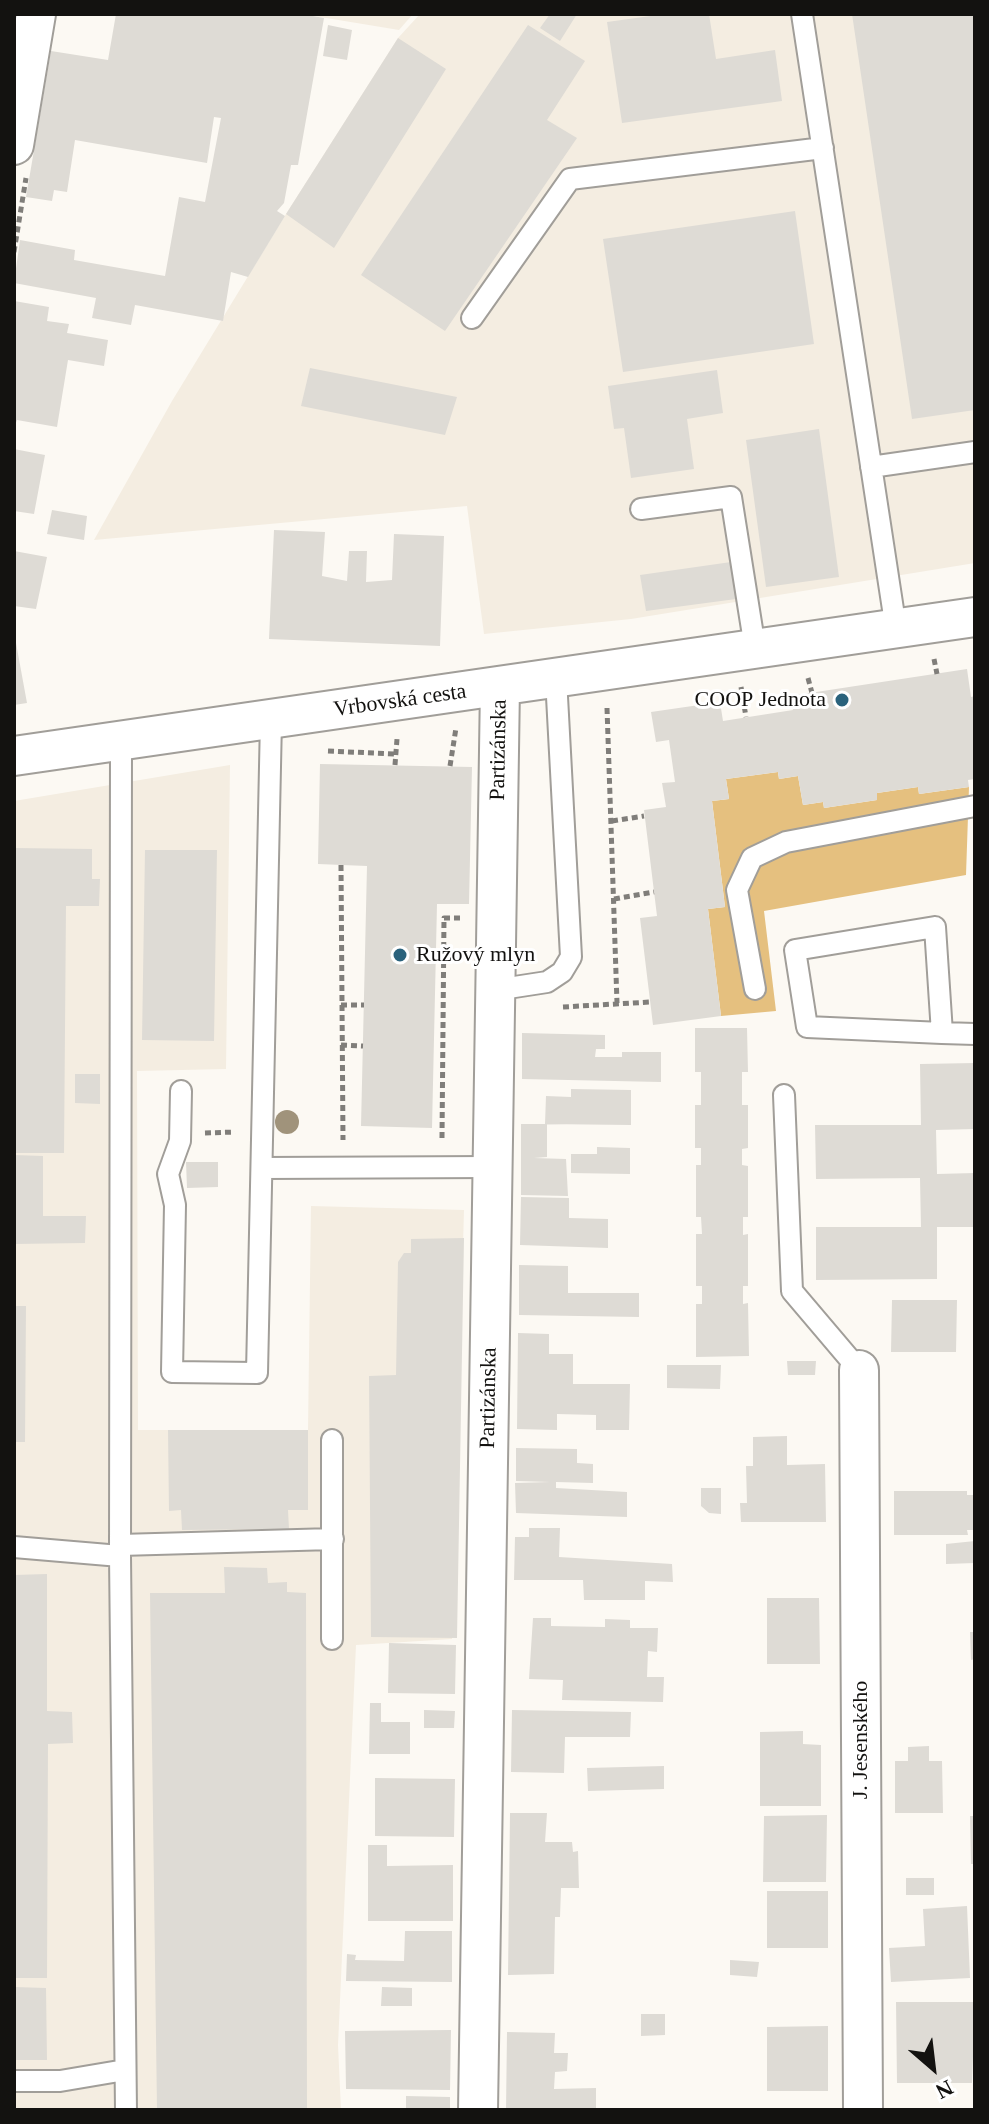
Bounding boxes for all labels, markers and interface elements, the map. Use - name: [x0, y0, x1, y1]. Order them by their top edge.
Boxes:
- street label: Vrbovská cesta: [332, 679, 468, 723]
- place label: COOP Jednota: [695, 687, 826, 713]
- marker: COOP Jednota: [833, 691, 851, 709]
- street label: Partizánska: [485, 699, 513, 801]
- place label: Ružový mlyn: [416, 942, 535, 968]
- marker: Ružový mlyn: [391, 946, 409, 964]
- street label: Partizánska: [475, 1347, 503, 1449]
- street label: J. Jesenského: [848, 1681, 874, 1799]
- north arrow: [893, 2028, 973, 2108]
- text: N: [932, 2075, 957, 2104]

